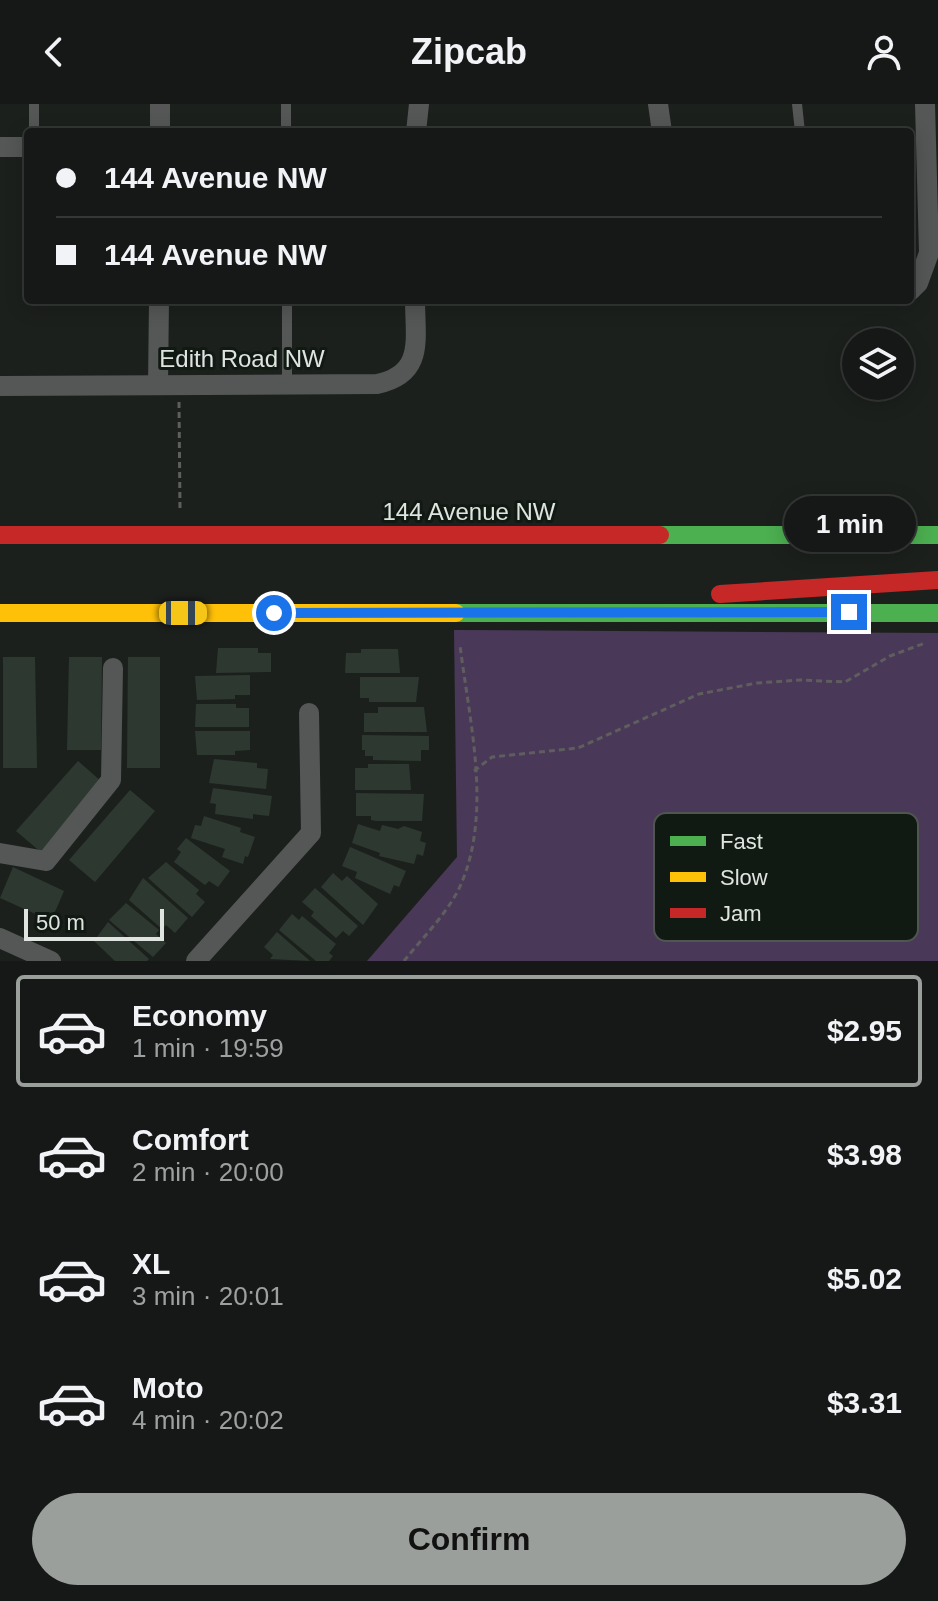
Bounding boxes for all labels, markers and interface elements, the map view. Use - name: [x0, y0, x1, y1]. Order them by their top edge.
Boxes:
- icon: back: [32, 30, 76, 74]
- icon: person: [862, 30, 906, 74]
- text: Zipcab: [411, 31, 527, 72]
- text: 144 Avenue NW: [104, 161, 327, 194]
- text: 144 Avenue NW: [104, 238, 327, 271]
- map controls: [842, 328, 914, 400]
- button: layers: [842, 328, 914, 400]
- street label: Edith Road NW: [159, 345, 325, 372]
- callout: 1 min: [783, 496, 915, 552]
- street label: 144 Avenue NW: [382, 498, 556, 525]
- text: 1 min: [816, 509, 884, 539]
- route end: [831, 594, 867, 630]
- route start: [256, 595, 292, 631]
- car: [159, 601, 207, 625]
- legend: [654, 813, 918, 941]
- text: Fast: [720, 829, 763, 854]
- text: Slow: [720, 865, 768, 890]
- text: Jam: [720, 901, 762, 926]
- scale bar: [24, 905, 164, 941]
- text: 50 m: [36, 910, 85, 935]
- icon: car: [36, 995, 108, 1067]
- text: Economy: [132, 999, 267, 1032]
- text: $2.95: [827, 1014, 902, 1047]
- text: 1 min · 19:59: [132, 1033, 284, 1063]
- icon: car: [36, 1119, 108, 1191]
- text: Comfort: [132, 1123, 249, 1156]
- text: $3.98: [827, 1138, 902, 1171]
- text: 2 min · 20:00: [132, 1157, 284, 1187]
- icon: car: [36, 1243, 108, 1315]
- text: XL: [132, 1247, 170, 1280]
- text: $5.02: [827, 1262, 902, 1295]
- text: 3 min · 20:01: [132, 1281, 284, 1311]
- icon: car: [36, 1367, 108, 1439]
- text: Moto: [132, 1371, 204, 1404]
- text: $3.31: [827, 1386, 902, 1419]
- text: 4 min · 20:02: [132, 1405, 284, 1435]
- button: Confirm: [32, 1493, 906, 1585]

